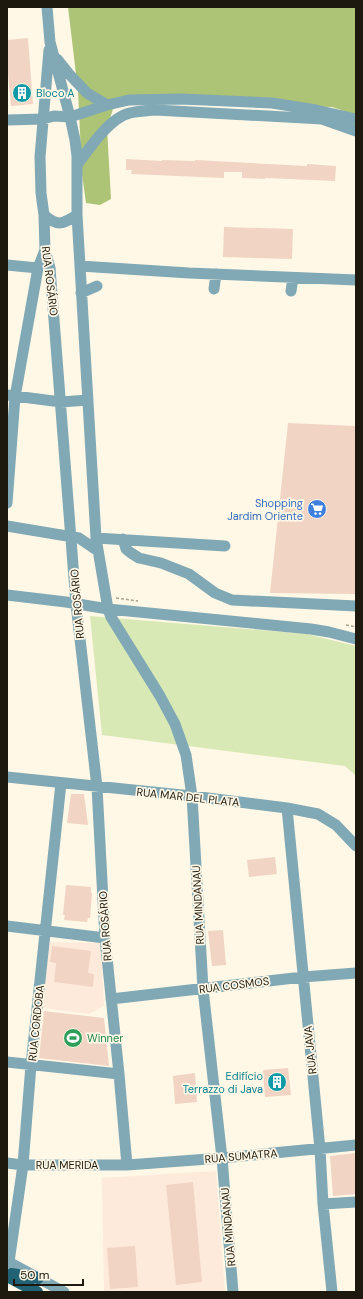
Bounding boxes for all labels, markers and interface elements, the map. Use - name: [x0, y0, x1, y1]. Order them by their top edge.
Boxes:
- building icon: Bloco A: [11, 82, 33, 104]
- place label: Bloco A: [36, 86, 75, 100]
- street label: RUA ROSÁRIO: [39, 245, 61, 317]
- place label: Shopping Jardim Oriente: [227, 496, 303, 523]
- supermarket icon: Shopping Jardim Oriente: [306, 498, 328, 520]
- street label: RUA ROSÁRIO: [67, 569, 87, 639]
- street label: RUA MAR DEL PLATA: [136, 785, 240, 809]
- street label: RUA MINDANAU: [189, 865, 207, 945]
- street label: RUA ROSÁRIO: [96, 891, 114, 961]
- street label: RUA COSMOS: [198, 974, 270, 996]
- street label: RUA CORDOBA: [25, 984, 47, 1062]
- street label: RUA JAVA: [300, 1025, 320, 1075]
- sports icon: Winner: [62, 1027, 84, 1049]
- place label: Winner: [87, 1031, 123, 1045]
- place label: Edifício Terrazzo di Java: [183, 1069, 263, 1096]
- building icon: Edifício Terrazzo di Java: [266, 1071, 288, 1093]
- street label: RUA SUMATRA: [204, 1146, 278, 1166]
- street label: RUA MERIDA: [36, 1158, 98, 1172]
- street label: RUA MINDANAU: [218, 1187, 238, 1267]
- scale bar: [14, 1261, 83, 1287]
- text: 50 m: [20, 1267, 49, 1283]

